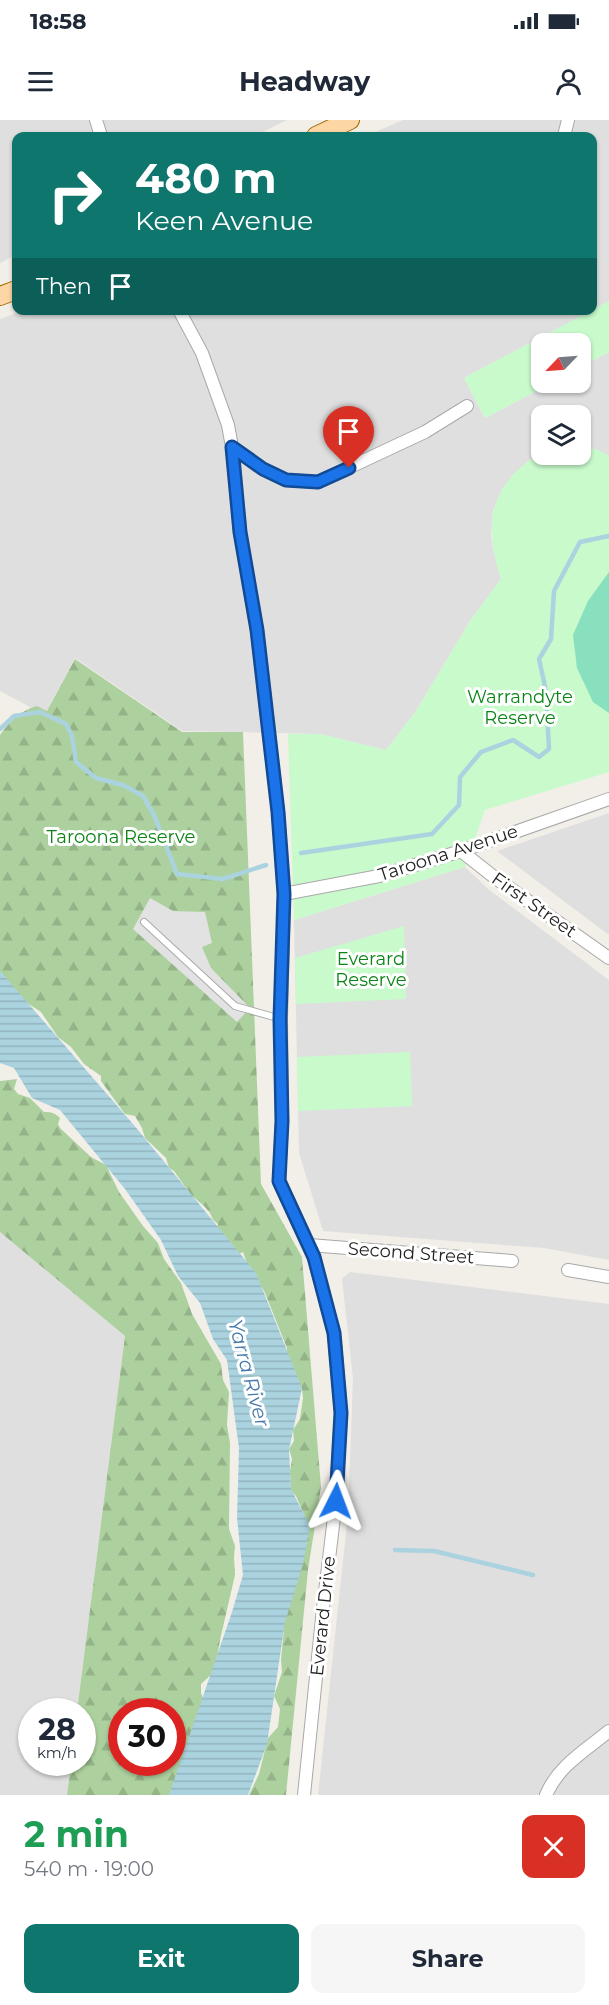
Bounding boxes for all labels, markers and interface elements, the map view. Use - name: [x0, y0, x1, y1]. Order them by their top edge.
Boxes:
- text: 18:58: [30, 8, 87, 35]
- icon: menu: [24, 65, 57, 98]
- text: Headway: [239, 65, 370, 98]
- icon: person: [552, 65, 585, 98]
- text: 480 m: [135, 152, 277, 204]
- icon: right: [36, 156, 114, 234]
- text: Keen Avenue: [135, 204, 313, 237]
- icon: arrive: [104, 270, 137, 303]
- text: Then: [36, 273, 92, 300]
- north arrow: [531, 333, 591, 393]
- map controls: [531, 333, 591, 465]
- button: layers: [531, 405, 591, 465]
- pin: [323, 406, 374, 468]
- icon: arrive: [332, 415, 365, 448]
- park label: Warrandyte Reserve: [467, 686, 573, 729]
- street label: Taroona Avenue: [375, 820, 521, 886]
- park label: Taroona Reserve: [47, 826, 196, 848]
- street label: First Street: [487, 868, 581, 942]
- park label: Everard Reserve: [335, 948, 407, 991]
- street label: Second Street: [347, 1238, 475, 1268]
- water label: Yarra River: [223, 1317, 275, 1430]
- position arrow: [304, 1469, 368, 1533]
- street label: Everard Drive: [306, 1555, 340, 1677]
- speed limit sign: 30: [108, 1698, 186, 1776]
- text: 28: [38, 1711, 76, 1748]
- text: km/h: [37, 1743, 77, 1762]
- text: 2 min: [24, 1812, 129, 1856]
- button: close: [522, 1815, 585, 1878]
- text: 540 m · 19:00: [24, 1857, 154, 1881]
- button: Exit: [24, 1924, 299, 1993]
- button: Share: [311, 1924, 585, 1993]

